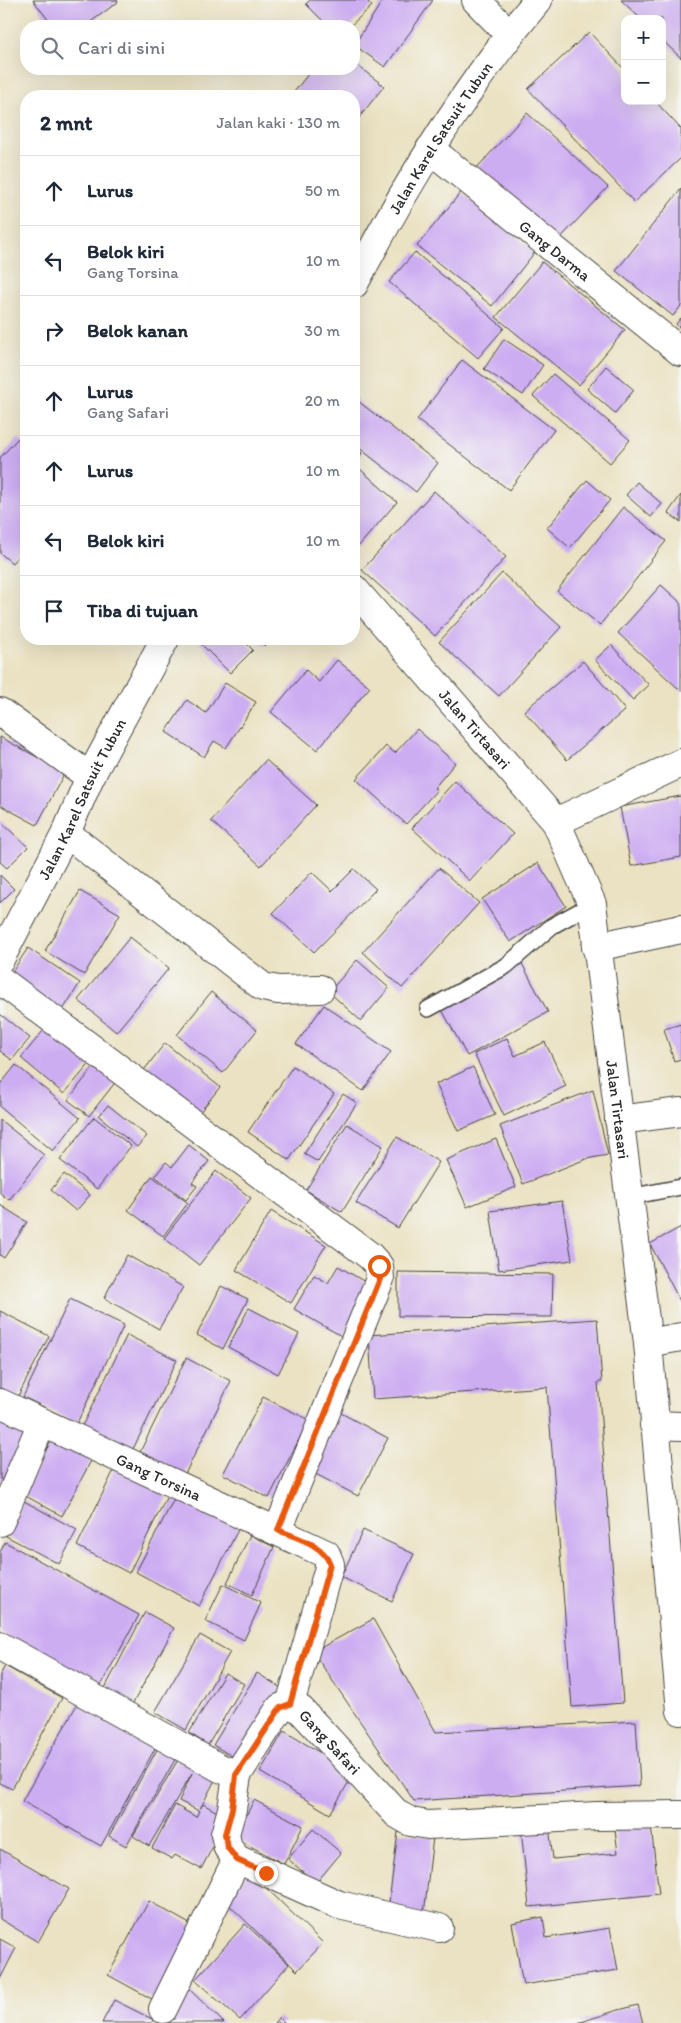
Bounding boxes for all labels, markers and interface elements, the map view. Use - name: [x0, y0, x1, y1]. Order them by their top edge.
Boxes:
- map controls: [621, 15, 666, 105]
- button: +: [621, 15, 666, 60]
- search box: [20, 20, 360, 75]
- icon: search: [38, 34, 66, 62]
- text: Cari di sini: [78, 36, 165, 59]
- street label: Jalan Karel Satsuit Tubun: [384, 58, 496, 217]
- button: −: [621, 60, 666, 105]
- text: 2 mnt: [40, 110, 93, 135]
- text: Jalan kaki · 130 m: [217, 113, 340, 132]
- icon: ahead: [40, 177, 68, 205]
- text: Lurus: [87, 179, 133, 202]
- text: 50 m: [305, 181, 340, 200]
- street label: Gang Darma: [516, 216, 595, 285]
- text: Belok kiri: [87, 240, 164, 263]
- icon: left: [40, 247, 68, 275]
- text: 10 m: [306, 251, 340, 270]
- text: Gang Torsina: [87, 263, 179, 282]
- icon: right: [40, 317, 68, 345]
- text: Belok kanan: [87, 319, 188, 342]
- text: 30 m: [304, 321, 340, 340]
- text: Lurus: [87, 380, 133, 403]
- icon: ahead: [40, 387, 68, 415]
- text: 20 m: [305, 391, 340, 410]
- text: Gang Safari: [87, 403, 169, 422]
- icon: ahead: [40, 457, 68, 485]
- text: Lurus: [87, 459, 133, 482]
- text: 10 m: [306, 461, 340, 480]
- icon: left: [40, 527, 68, 555]
- text: Belok kiri: [87, 529, 164, 552]
- text: 10 m: [306, 531, 340, 550]
- icon: arrive: [40, 597, 68, 625]
- text: Tiba di tujuan: [87, 599, 198, 622]
- street label: Jalan Tirtasari: [435, 685, 515, 773]
- street label: Jalan Karel Satsuit Tubun: [34, 715, 130, 883]
- street label: Jalan Tirtasari: [602, 1059, 634, 1160]
- route start: [368, 1255, 391, 1278]
- street label: Gang Torsina: [113, 1449, 205, 1505]
- street label: Gang Safari: [295, 1705, 365, 1778]
- route end: [255, 1862, 278, 1885]

